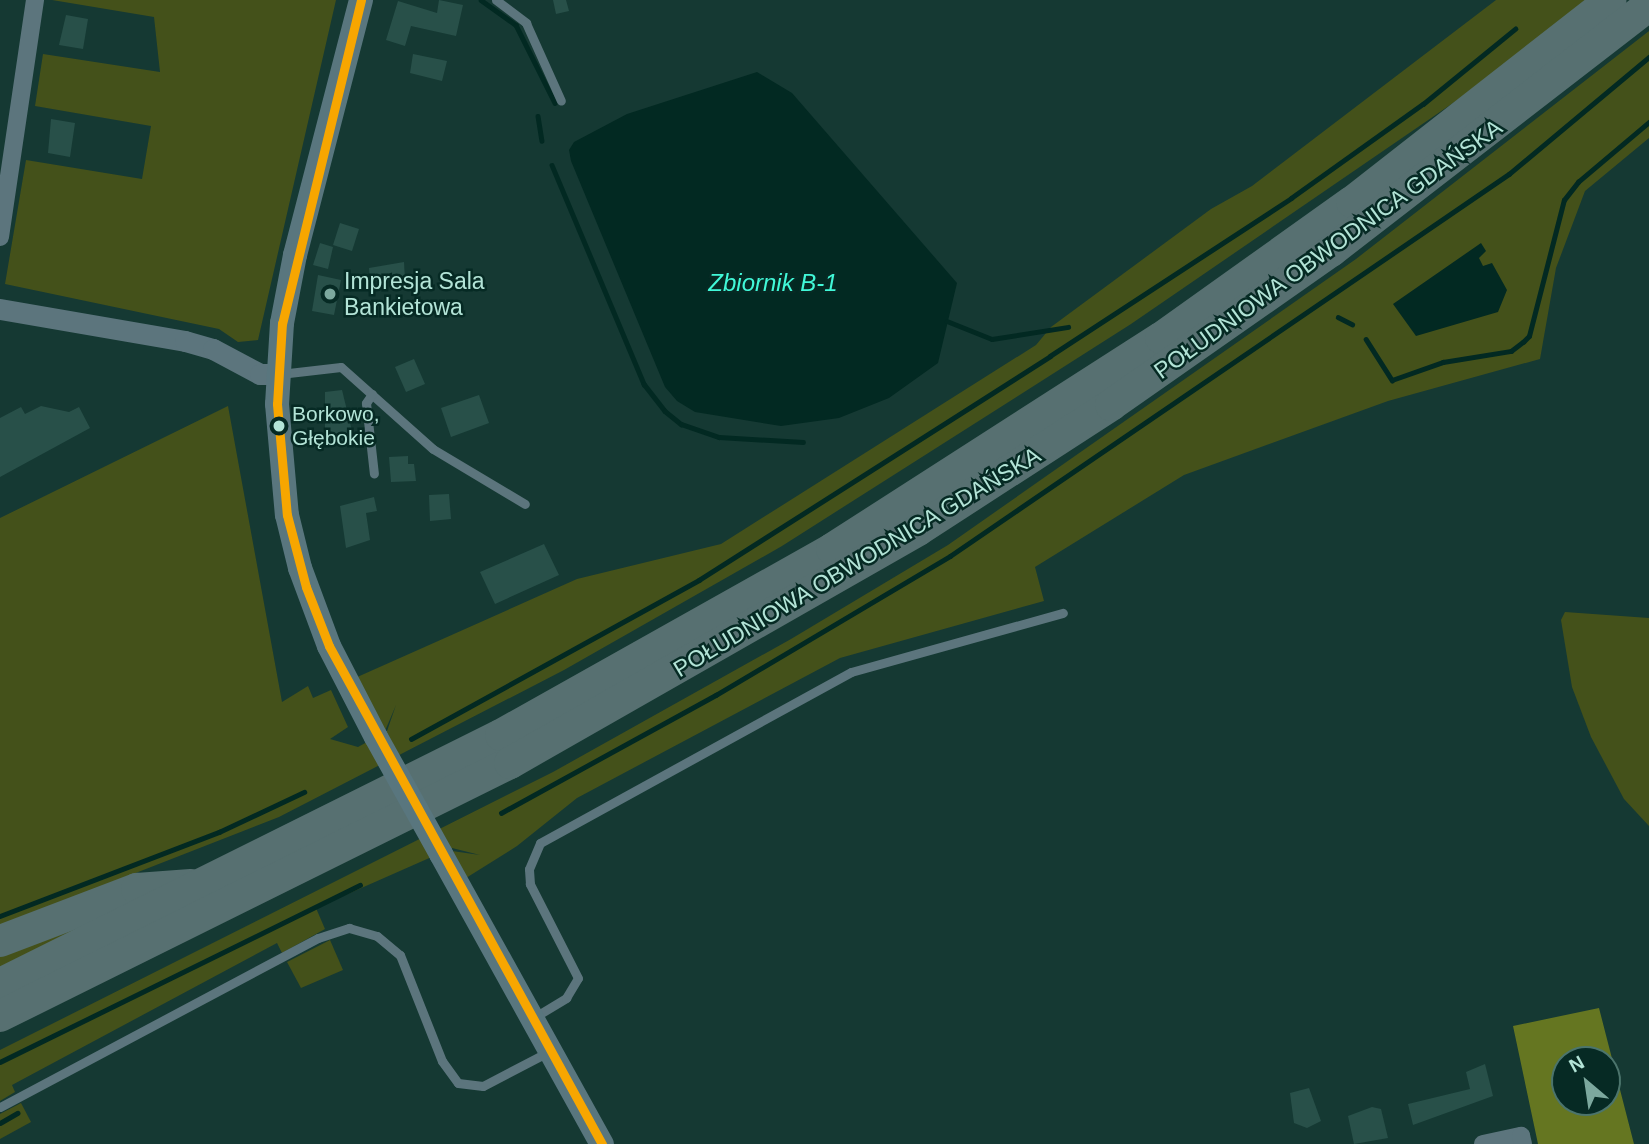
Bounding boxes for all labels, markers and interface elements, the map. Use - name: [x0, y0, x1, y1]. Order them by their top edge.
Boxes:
- street label: POŁUDNIOWA OBWODNICA GDAŃSKA: [1148, 113, 1508, 385]
- place label: Impresja Sala Bankietowa: [344, 267, 485, 321]
- water label: Zbiornik B-1: [708, 269, 838, 297]
- marker: Impresja Sala Bankietowa: [322, 286, 338, 302]
- place label: Borkowo, Głębokie: [292, 401, 380, 451]
- marker: Borkowo, Głębokie: [272, 419, 286, 433]
- street label: POŁUDNIOWA OBWODNICA GDAŃSKA: [667, 440, 1047, 684]
- north arrow: [1551, 1046, 1621, 1116]
- text: N: [1565, 1051, 1588, 1076]

